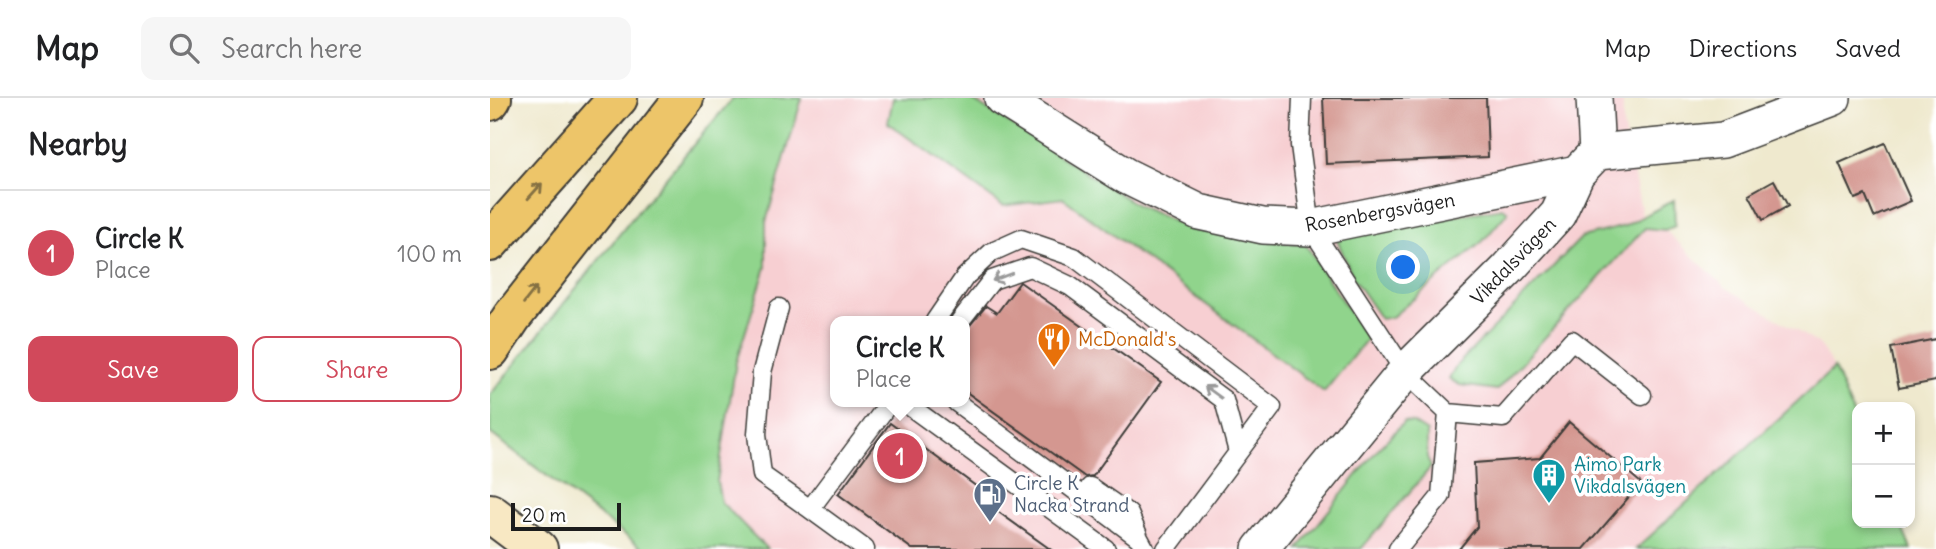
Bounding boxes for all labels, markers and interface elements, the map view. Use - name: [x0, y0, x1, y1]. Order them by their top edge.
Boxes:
- search box: [141, 17, 631, 80]
- text: Map: [35, 27, 99, 69]
- icon: search: [165, 29, 203, 67]
- text: Search here: [221, 32, 362, 65]
- text: Map: [1604, 33, 1651, 63]
- text: Directions: [1689, 33, 1797, 63]
- text: Saved: [1835, 33, 1901, 63]
- text: Nearby: [28, 125, 128, 163]
- one-way arrow: [527, 182, 543, 200]
- street label: Rosenbergsvägen: [1303, 187, 1457, 237]
- street label: Vikdalsvägen: [1465, 212, 1561, 310]
- text: Circle K: [95, 222, 184, 255]
- text: 1: [46, 239, 56, 268]
- text: 100 m: [397, 239, 462, 268]
- your location: [1386, 250, 1420, 284]
- text: Place: [95, 255, 151, 284]
- one-way arrow: [992, 272, 1013, 284]
- one-way arrow: [522, 286, 537, 304]
- popup: [830, 316, 970, 407]
- restaurant icon: McDonald's: [1035, 320, 1073, 369]
- place label: McDonald's: [1078, 327, 1176, 351]
- text: Circle K: [856, 331, 944, 364]
- button: Save: [28, 336, 238, 402]
- button: Share: [252, 336, 462, 402]
- text: Place: [856, 364, 911, 393]
- one-way arrow: [1204, 384, 1223, 399]
- map controls: [1852, 402, 1915, 528]
- button: +: [1852, 402, 1915, 465]
- pin: 1: [877, 430, 923, 482]
- place label: Aimo Park Vikdalsvägen: [1574, 452, 1686, 498]
- building icon: Aimo Park Vikdalsvägen: [1530, 456, 1568, 505]
- button: −: [1852, 465, 1915, 528]
- place label: Circle K Nacka Strand: [1014, 471, 1130, 517]
- fuel station icon: Circle K Nacka Strand: [971, 475, 1009, 524]
- scale bar: [511, 500, 621, 532]
- text: 20 m: [522, 503, 566, 527]

